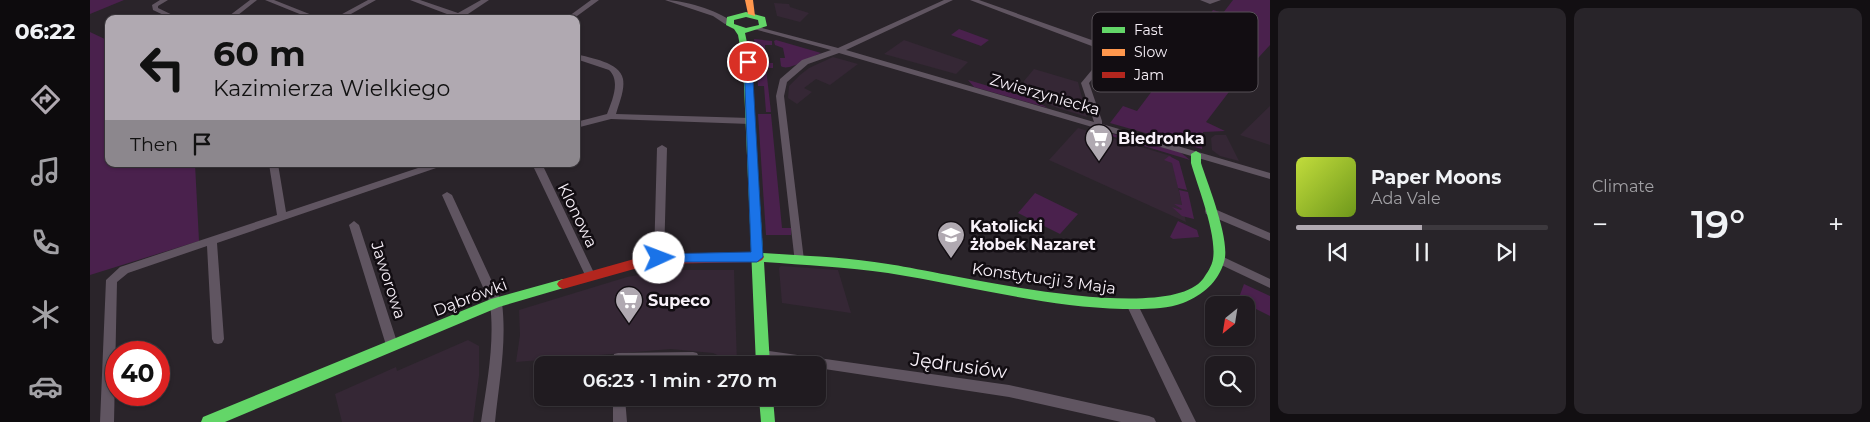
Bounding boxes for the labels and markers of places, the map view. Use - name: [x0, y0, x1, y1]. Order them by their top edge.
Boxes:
- pin: [727, 41, 769, 83]
- supermarket icon: Biedronka: [1084, 123, 1114, 162]
- place label: Biedronka: [1118, 129, 1205, 148]
- place label: Katolicki żłobek Nazaret: [970, 217, 1096, 254]
- school or university icon: Katolicki żłobek Nazaret: [936, 220, 966, 259]
- supermarket icon: Supeco: [614, 285, 644, 324]
- place label: Supeco: [648, 291, 710, 310]

